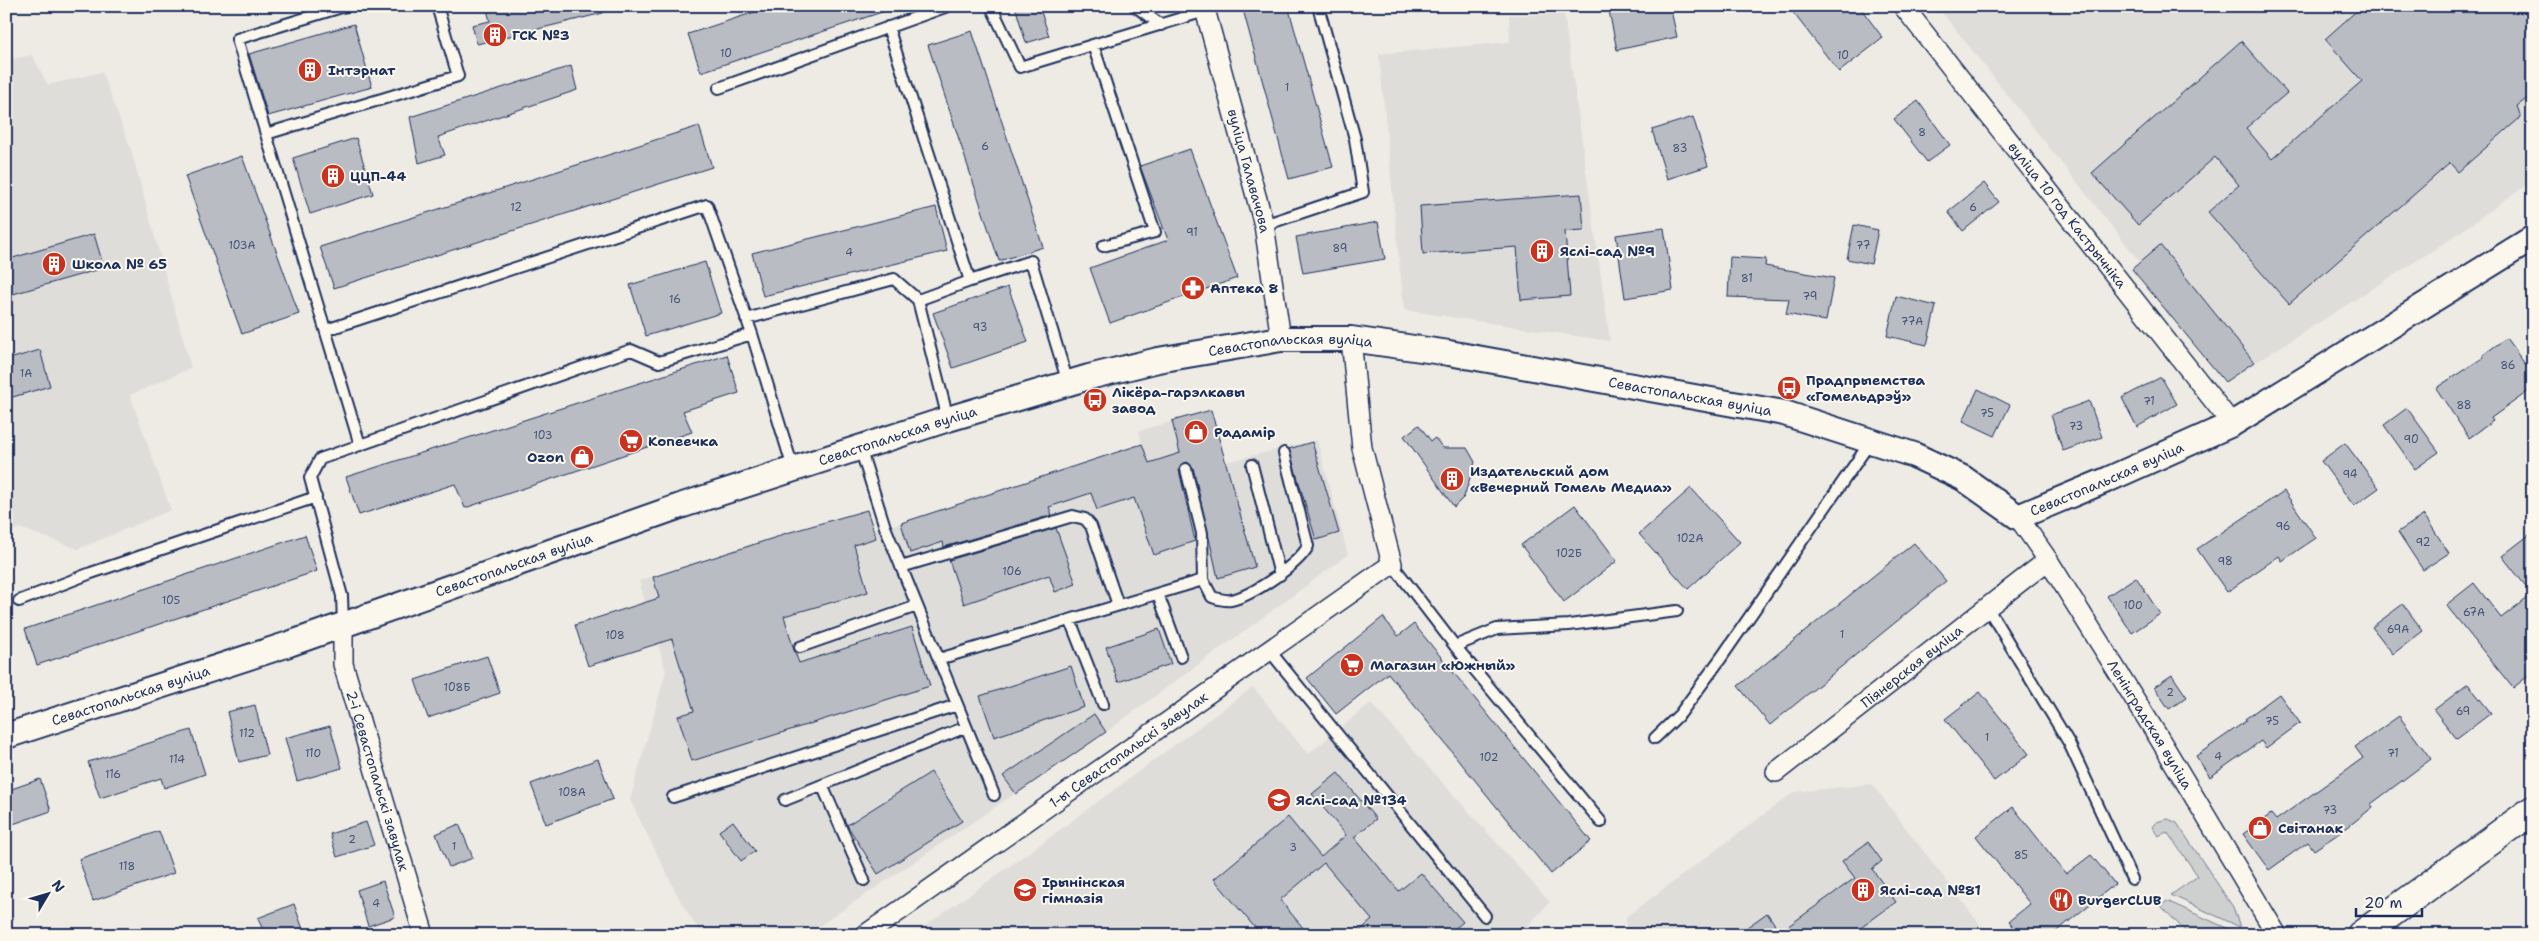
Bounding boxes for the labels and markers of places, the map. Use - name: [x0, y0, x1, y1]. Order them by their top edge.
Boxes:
- building icon: ГСК №3: [482, 22, 508, 48]
- place label: ГСК №3: [512, 26, 570, 44]
- building icon: Інтэрнат: [297, 57, 323, 83]
- place label: Інтэрнат: [328, 61, 396, 79]
- building icon: ЦЦП-44: [320, 163, 346, 189]
- place label: ЦЦП-44: [350, 167, 406, 185]
- building icon: Яслі-сад №9: [1529, 238, 1555, 264]
- place label: Яслі-сад №9: [1560, 242, 1655, 260]
- building icon: Школа № 65: [41, 251, 67, 277]
- place label: Школа № 65: [72, 255, 167, 273]
- pharmacy icon: Аптека 8: [1180, 275, 1206, 301]
- place label: Аптека 8: [1210, 279, 1279, 297]
- place label: Прадпрыемства «Гомельдрэў»: [1806, 371, 1925, 405]
- bus stop icon: Прадпрыемства «Гомельдрэў»: [1776, 375, 1802, 401]
- place label: Лікёра-гарэлкавы завод: [1112, 383, 1245, 417]
- bus stop icon: Лікёра-гарэлкавы завод: [1082, 387, 1108, 413]
- shop icon: Радамір: [1183, 419, 1209, 445]
- place label: Радамір: [1214, 423, 1275, 441]
- supermarket icon: Копеечка: [618, 428, 644, 454]
- place label: Копеечка: [648, 432, 718, 450]
- shop icon: Ozon: [569, 444, 595, 470]
- place label: Ozon: [527, 448, 564, 466]
- place label: Издательский дом «Вечерний Гомель Медиа»: [1470, 462, 1672, 496]
- building icon: Издательский дом «Вечерний Гомель Медиа»: [1439, 466, 1465, 492]
- supermarket icon: Магазин «Южный»: [1339, 652, 1365, 678]
- place label: Магазин «Южный»: [1370, 656, 1516, 674]
- school or university icon: Яслі-сад №134: [1266, 787, 1292, 813]
- place label: Яслі-сад №134: [1296, 791, 1407, 809]
- shop icon: Світанак: [2247, 815, 2273, 841]
- place label: Світанак: [2278, 819, 2343, 837]
- place label: Ірынінская гімназія: [1042, 873, 1125, 907]
- school or university icon: Ірынінская гімназія: [1012, 877, 1038, 903]
- building icon: Яслі-сад №81: [1850, 877, 1876, 903]
- place label: Яслі-сад №81: [1880, 881, 1981, 899]
- restaurant icon: BurgerCLUB: [2048, 887, 2074, 913]
- place label: BurgerCLUB: [2078, 891, 2162, 909]

